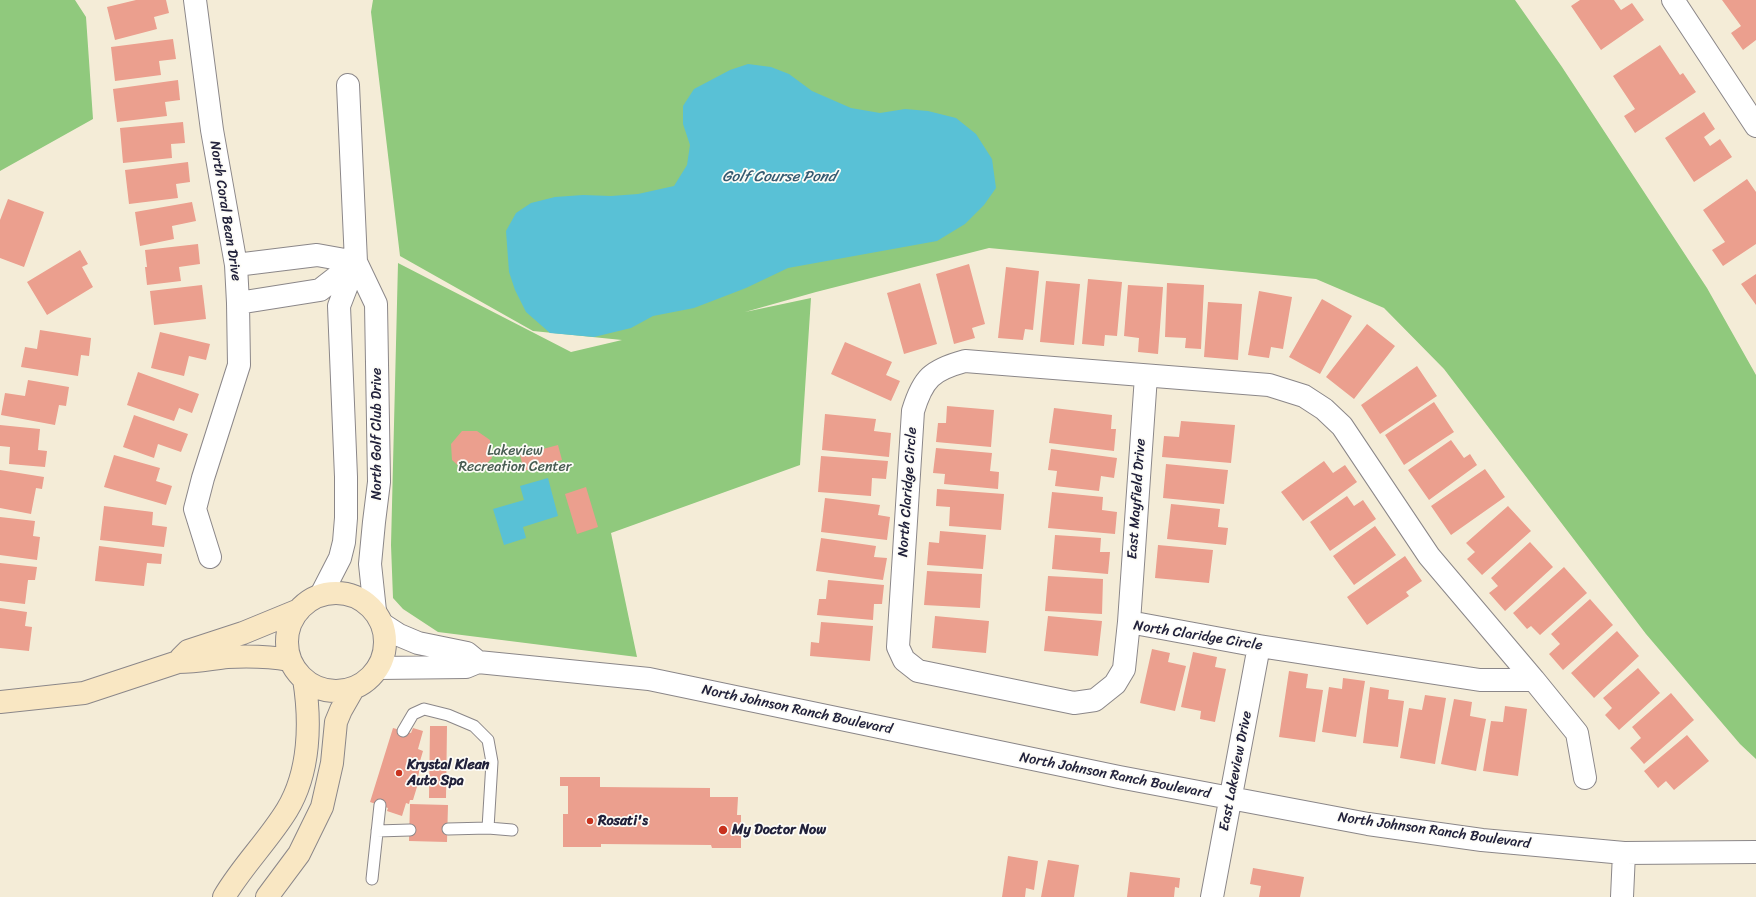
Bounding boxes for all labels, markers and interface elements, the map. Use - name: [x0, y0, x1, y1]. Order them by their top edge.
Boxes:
- street label: North Coral Bean Drive: [206, 140, 244, 282]
- water label: Golf Course Pond: [722, 168, 836, 186]
- street label: North Golf Club Drive: [369, 368, 385, 500]
- street label: North Claridge Circle: [895, 426, 921, 558]
- street label: East Mayfield Drive: [1124, 438, 1150, 560]
- park label: Lakeview Recreation Center: [459, 443, 571, 476]
- street label: North Claridge Circle: [1132, 618, 1264, 654]
- street label: North Johnson Ranch Boulevard: [700, 682, 894, 738]
- street label: East Lakeview Drive: [1216, 710, 1256, 832]
- street label: North Johnson Ranch Boulevard: [1018, 749, 1212, 803]
- place label: Krystal Klean Auto Spa: [407, 757, 489, 790]
- marker: Krystal Klean Auto Spa: [394, 768, 404, 778]
- street label: North Johnson Ranch Boulevard: [1337, 809, 1531, 853]
- place label: Rosati's: [598, 813, 648, 829]
- marker: Rosati's: [585, 816, 595, 826]
- place label: My Doctor Now: [732, 822, 826, 838]
- marker: My Doctor Now: [717, 824, 729, 836]

